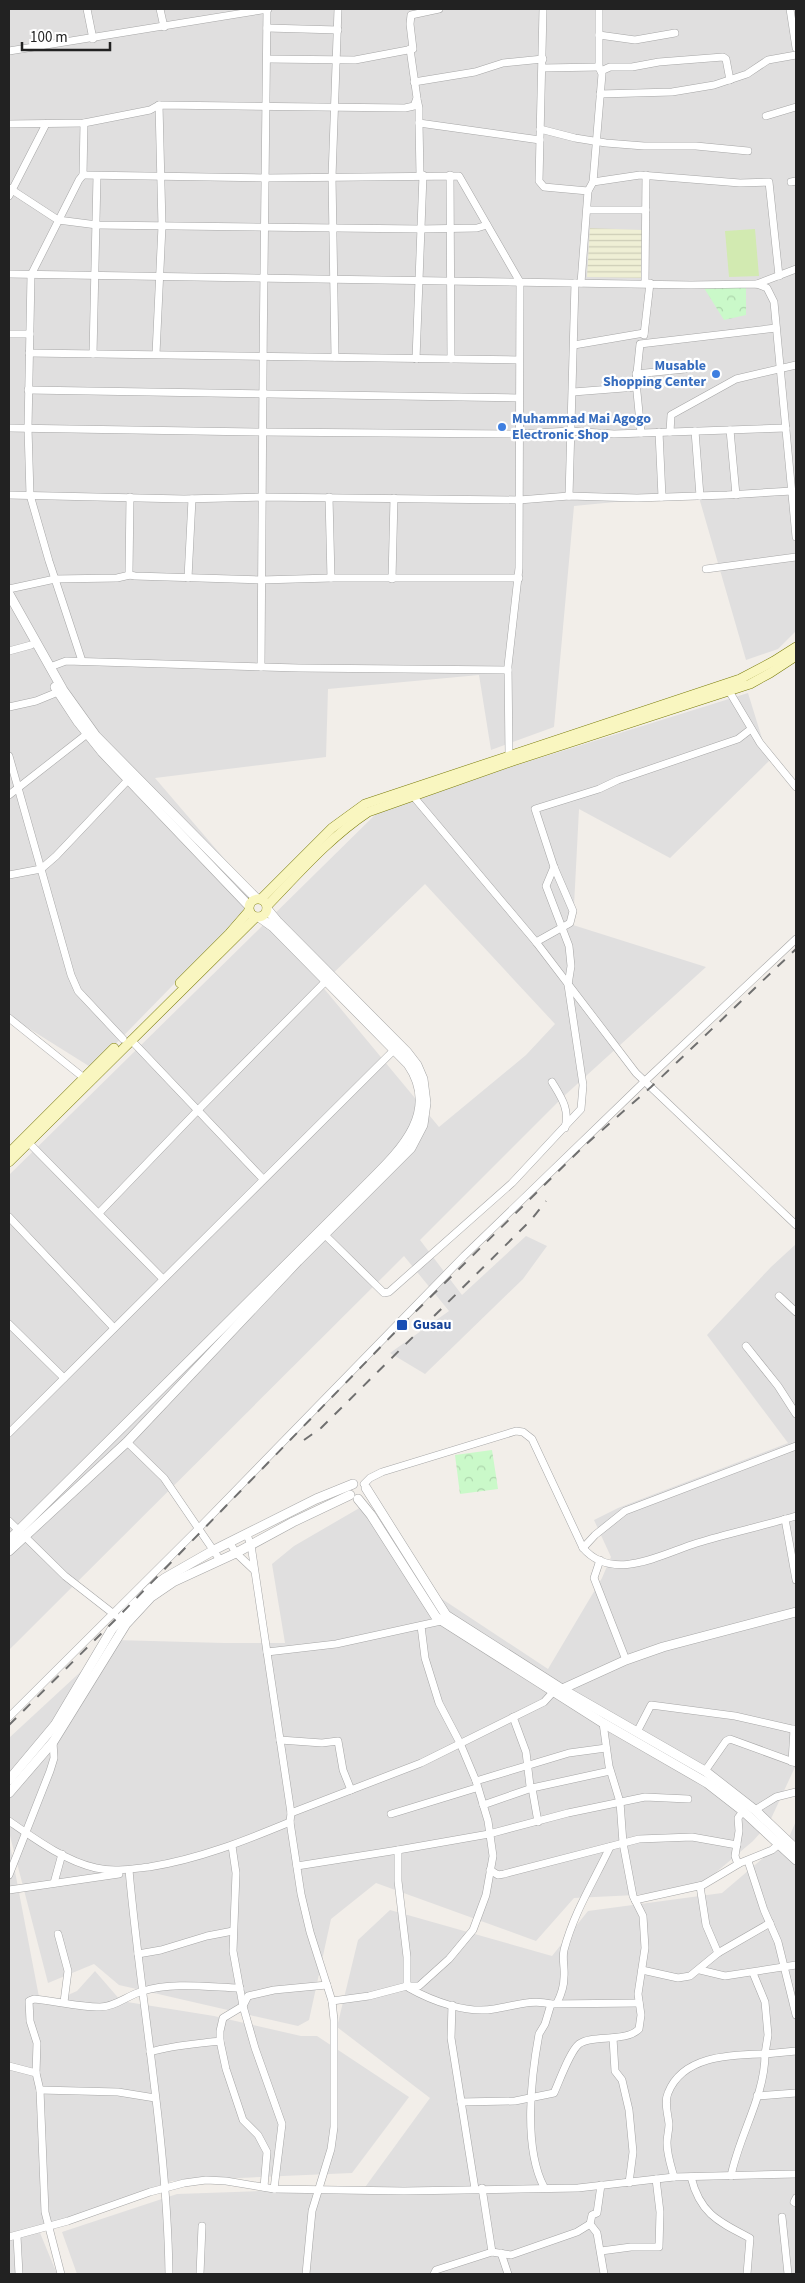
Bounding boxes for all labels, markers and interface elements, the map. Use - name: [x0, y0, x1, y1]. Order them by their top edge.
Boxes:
- scale bar: [22, 20, 110, 52]
- text: 100 m: [30, 27, 68, 48]
- place label: Musable Shopping Center: [603, 356, 706, 392]
- marker: Musable Shopping Center: [710, 368, 722, 380]
- place label: Muhammad Mai Agogo Electronic Shop: [512, 409, 651, 445]
- marker: Muhammad Mai Agogo Electronic Shop: [496, 421, 508, 433]
- place label: Gusau: [413, 1315, 451, 1335]
- marker: Gusau: [395, 1318, 409, 1332]

